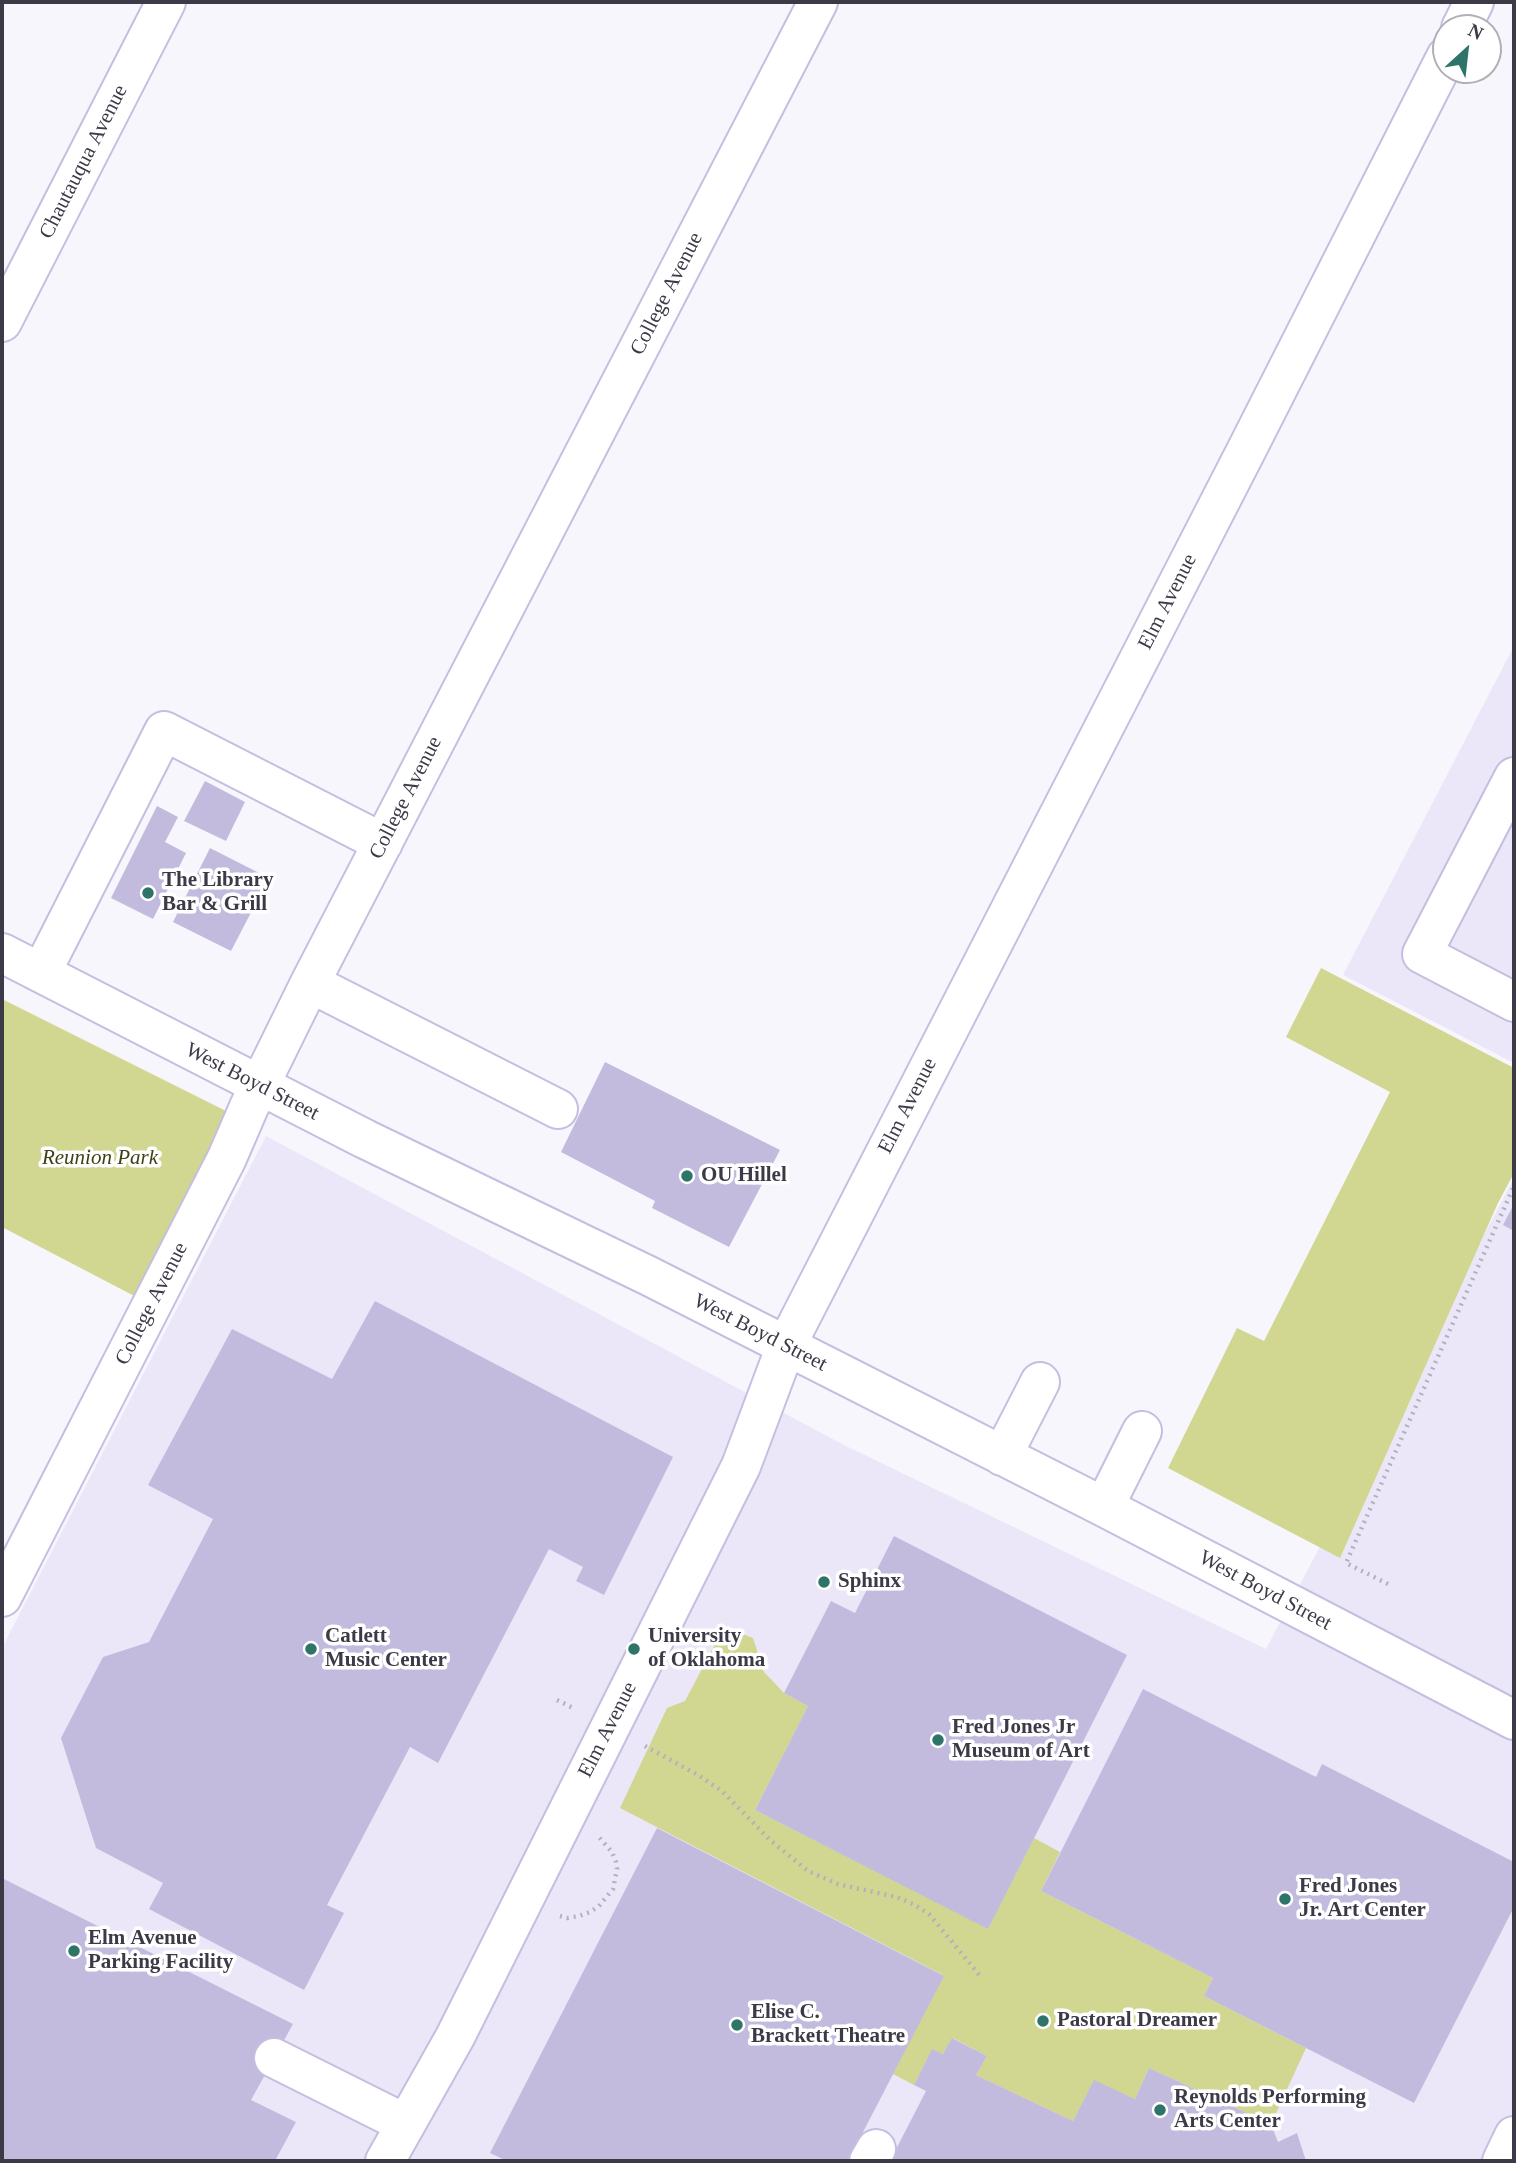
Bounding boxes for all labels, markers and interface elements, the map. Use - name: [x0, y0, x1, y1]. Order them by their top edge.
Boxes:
- north arrow: [1432, 14, 1502, 84]
- text: N: [1465, 19, 1487, 44]
- street label: Chautauqua Avenue: [34, 81, 134, 243]
- street label: College Avenue: [625, 228, 709, 360]
- street label: Elm Avenue: [1133, 550, 1203, 654]
- street label: College Avenue: [364, 732, 448, 864]
- place label: The Library Bar & Grill: [162, 868, 273, 918]
- marker: The Library Bar & Grill: [140, 885, 156, 901]
- street label: West Boyd Street: [181, 1038, 323, 1126]
- street label: Elm Avenue: [873, 1054, 943, 1158]
- park label: Reunion Park: [42, 1145, 158, 1171]
- place label: OU Hillel: [701, 1163, 787, 1189]
- marker: OU Hillel: [679, 1168, 695, 1184]
- street label: College Avenue: [110, 1238, 194, 1370]
- street label: West Boyd Street: [689, 1289, 831, 1377]
- street label: West Boyd Street: [1194, 1545, 1336, 1637]
- place label: Sphinx: [838, 1569, 901, 1595]
- marker: Sphinx: [816, 1574, 832, 1590]
- place label: Catlett Music Center: [325, 1624, 447, 1674]
- place label: University of Oklahoma: [648, 1624, 765, 1674]
- marker: Catlett Music Center: [303, 1641, 319, 1657]
- marker: University of Oklahoma: [626, 1641, 642, 1657]
- street label: Elm Avenue: [573, 1678, 643, 1782]
- place label: Fred Jones Jr Museum of Art: [952, 1715, 1090, 1765]
- marker: Fred Jones Jr Museum of Art: [930, 1732, 946, 1748]
- place label: Fred Jones Jr. Art Center: [1299, 1874, 1426, 1924]
- marker: Fred Jones Jr. Art Center: [1277, 1891, 1293, 1907]
- place label: Elm Avenue Parking Facility: [88, 1926, 233, 1976]
- marker: Elm Avenue Parking Facility: [66, 1943, 82, 1959]
- place label: Elise C. Brackett Theatre: [751, 2000, 905, 2050]
- place label: Pastoral Dreamer: [1057, 2008, 1217, 2034]
- marker: Pastoral Dreamer: [1035, 2013, 1051, 2029]
- marker: Elise C. Brackett Theatre: [729, 2017, 745, 2033]
- place label: Reynolds Performing Arts Center: [1174, 2085, 1366, 2135]
- marker: Reynolds Performing Arts Center: [1152, 2102, 1168, 2118]

